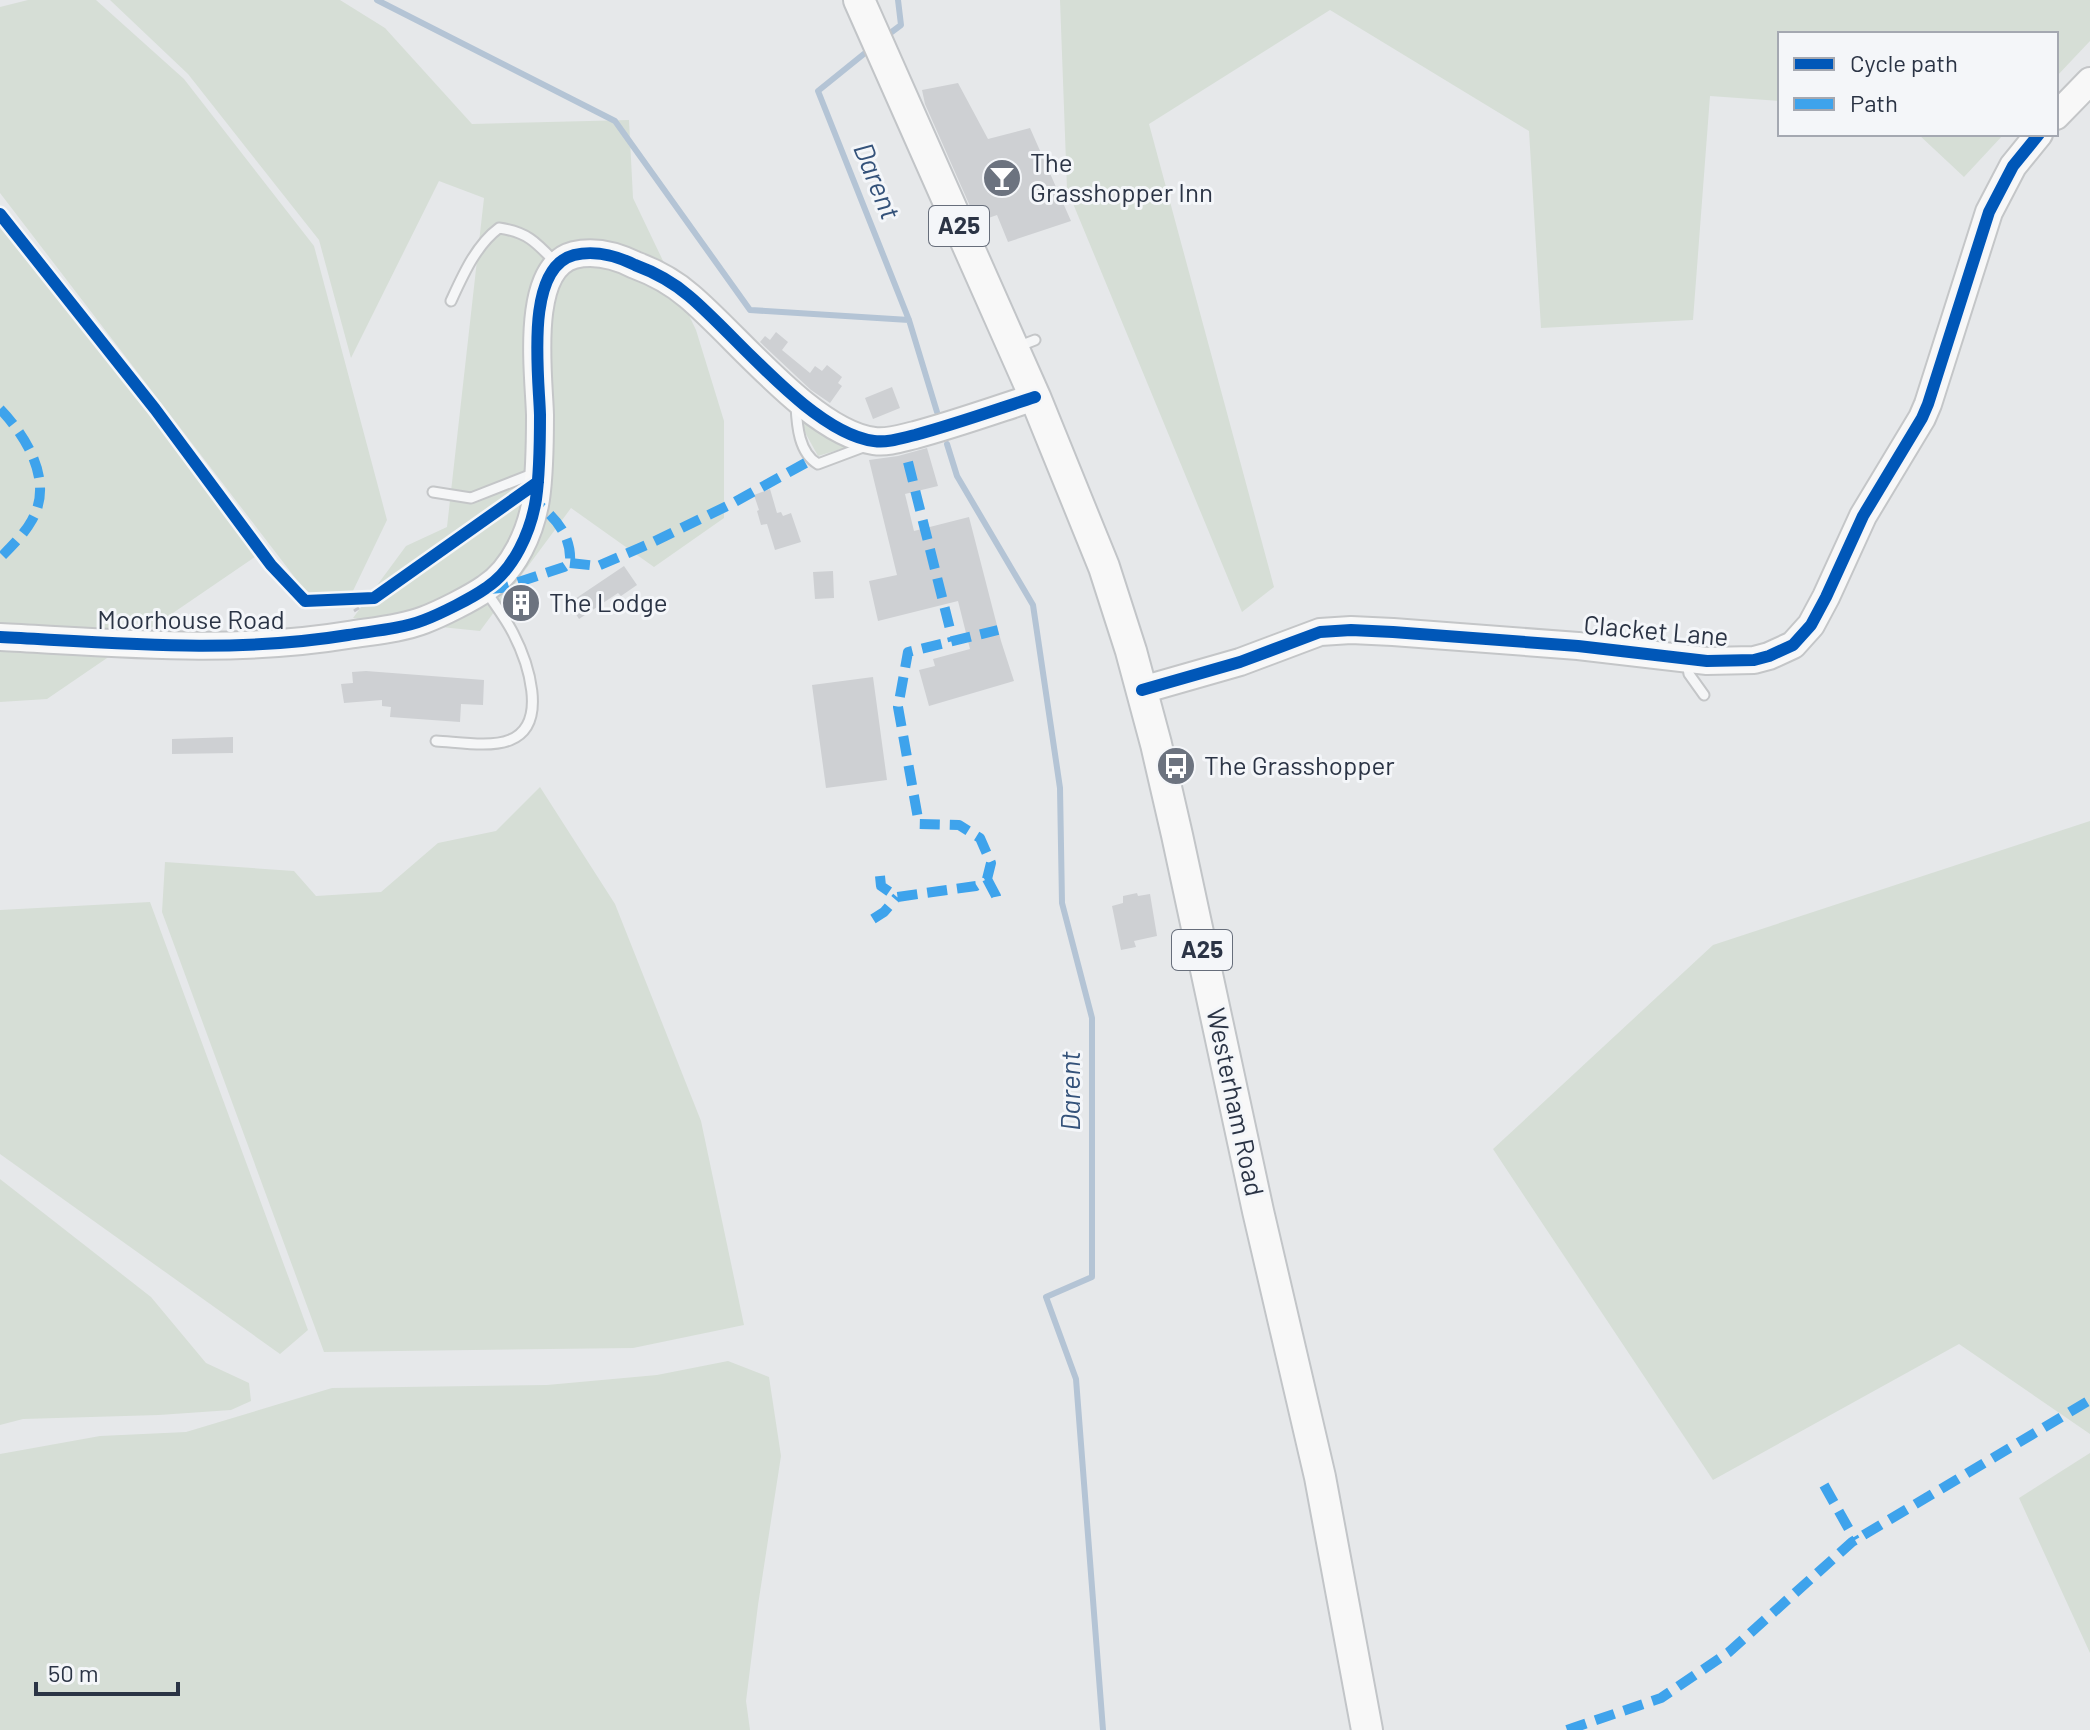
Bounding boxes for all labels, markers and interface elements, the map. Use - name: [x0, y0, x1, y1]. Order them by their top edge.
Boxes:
- legend: [1778, 32, 2058, 136]
- text: Cycle path: [1850, 48, 1958, 77]
- text: Path: [1850, 88, 1898, 117]
- water label: Darent: [847, 137, 909, 224]
- place label: The Grasshopper Inn: [1030, 146, 1213, 207]
- bar icon: The Grasshopper Inn: [981, 157, 1023, 199]
- road number: A25: [929, 206, 989, 246]
- building icon: The Lodge: [500, 582, 542, 624]
- place label: The Lodge: [549, 586, 668, 617]
- street label: Moorhouse Road: [97, 603, 285, 634]
- street label: Clacket Lane: [1582, 608, 1730, 651]
- bus stop icon: The Grasshopper: [1155, 745, 1197, 787]
- place label: The Grasshopper: [1204, 749, 1395, 780]
- road number: A25: [1172, 930, 1232, 970]
- street label: Westerham Road: [1201, 1005, 1272, 1199]
- water label: Darent: [1052, 1051, 1086, 1131]
- scale bar: [36, 1646, 178, 1696]
- text: 50 m: [48, 1658, 99, 1687]

